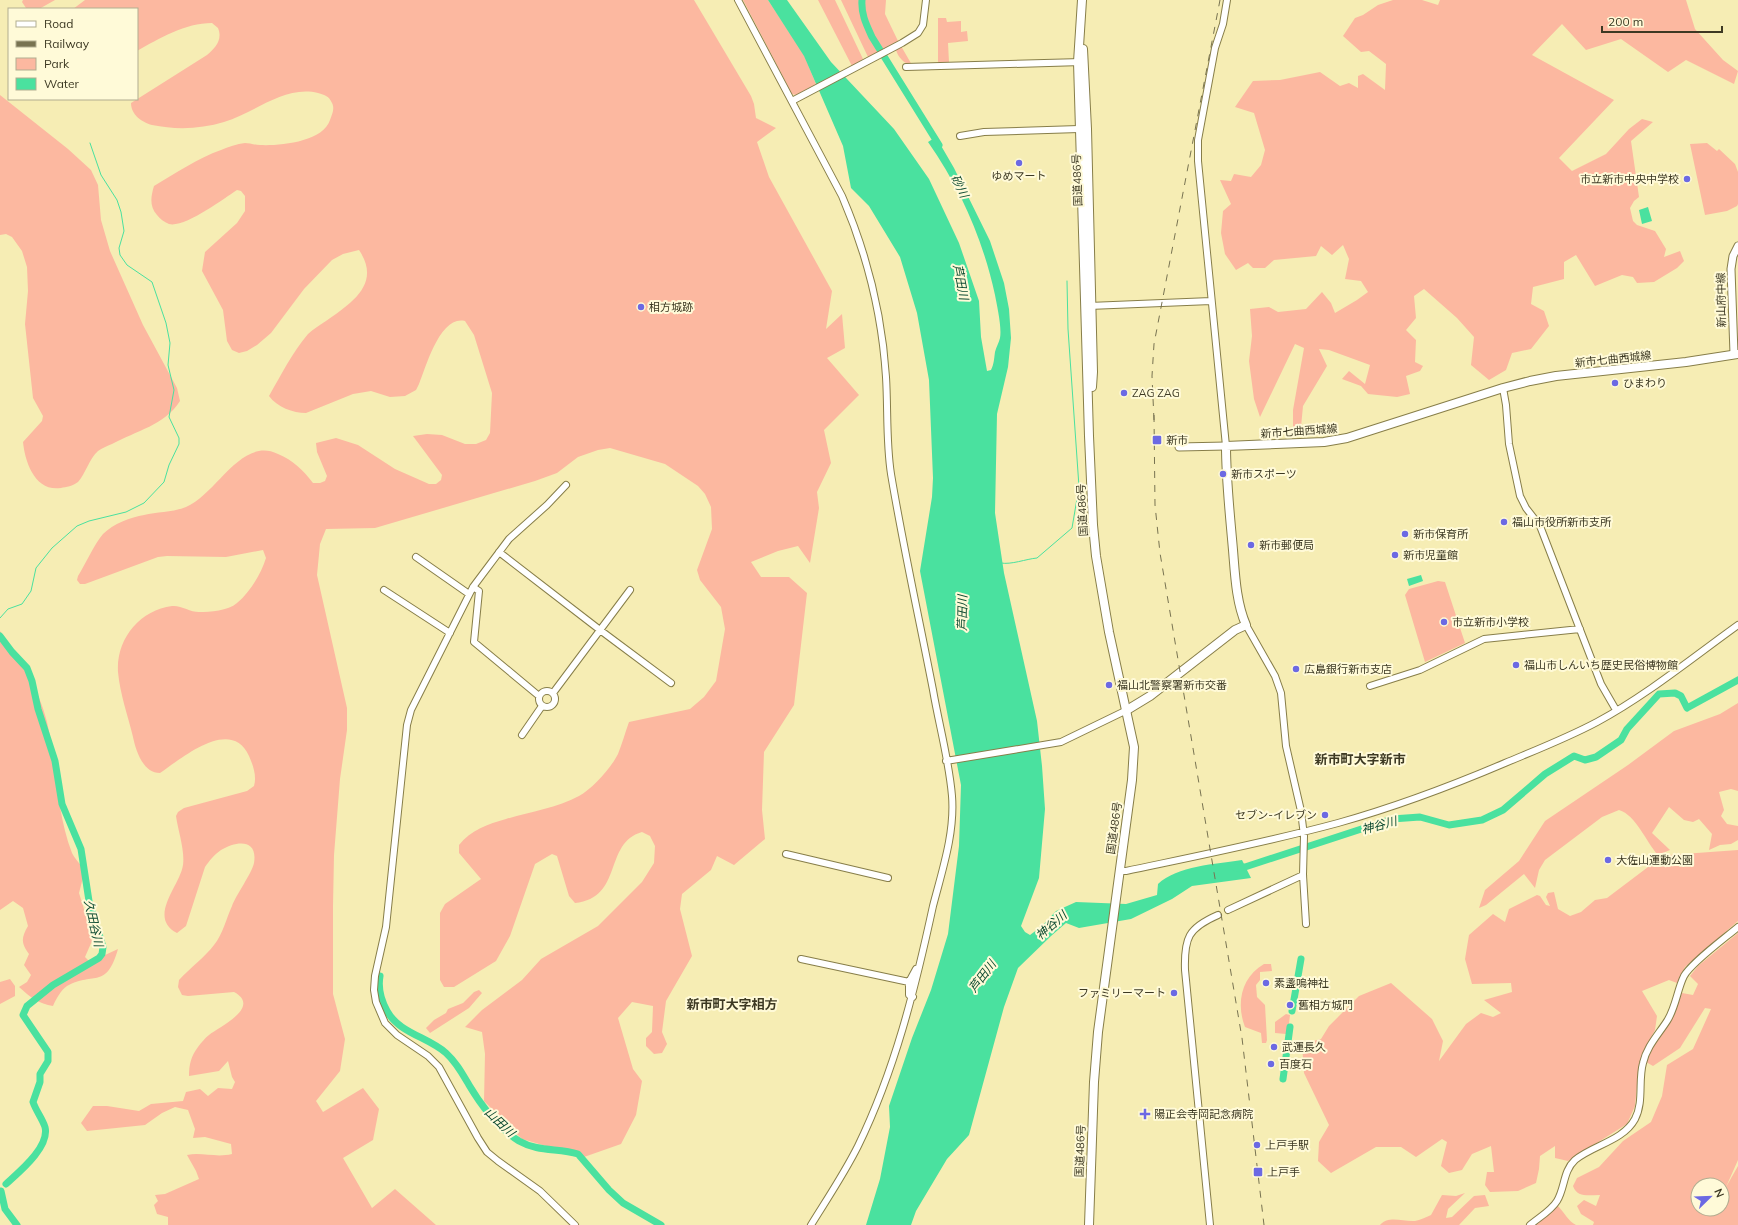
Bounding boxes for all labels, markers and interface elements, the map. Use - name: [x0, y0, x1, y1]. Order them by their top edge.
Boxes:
- legend: [8, 8, 138, 100]
- scale bar: [1602, 8, 1722, 34]
- text: 200 m: [1608, 14, 1643, 29]
- text: Road: [44, 16, 73, 31]
- text: Railway: [44, 36, 90, 51]
- text: Park: [44, 56, 70, 71]
- text: Water: [44, 76, 80, 91]
- street label: 国道486号: [1069, 153, 1085, 207]
- marker: ゆめマート: [1014, 158, 1024, 168]
- place label: ゆめマート: [992, 169, 1047, 183]
- water label: 砂川: [948, 172, 973, 202]
- place label: 市立新市中央中学校: [1580, 172, 1679, 186]
- marker: 市立新市中央中学校: [1682, 174, 1692, 184]
- water label: 芦田川: [950, 263, 972, 303]
- street label: 新山府中線: [1714, 272, 1728, 328]
- place label: 相方城跡: [649, 300, 693, 314]
- marker: 相方城跡: [636, 302, 646, 312]
- street label: 新市七曲西城線: [1574, 348, 1652, 370]
- place label: ひまわり: [1623, 376, 1667, 390]
- marker: ひまわり: [1610, 378, 1620, 388]
- place label: ZAG ZAG: [1132, 386, 1180, 400]
- marker: ZAG ZAG: [1119, 388, 1129, 398]
- street label: 新市七曲西城線: [1260, 421, 1338, 441]
- place label: 新市: [1166, 433, 1188, 447]
- marker: 新市: [1151, 434, 1163, 446]
- place label: 新市スポーツ: [1231, 467, 1297, 481]
- marker: 新市スポーツ: [1218, 469, 1228, 479]
- street label: 国道486号: [1074, 483, 1090, 537]
- place label: 福山市役所新市支所: [1512, 515, 1612, 529]
- marker: 福山市役所新市支所: [1499, 517, 1509, 527]
- place label: 新市保育所: [1413, 527, 1469, 541]
- marker: 新市保育所: [1400, 529, 1410, 539]
- place label: 新市郵便局: [1259, 538, 1314, 552]
- marker: 新市郵便局: [1246, 540, 1256, 550]
- place label: 新市児童館: [1403, 548, 1458, 562]
- marker: 新市児童館: [1390, 550, 1400, 560]
- water label: 芦田川: [954, 593, 970, 631]
- place label: 市立新市小学校: [1452, 615, 1529, 629]
- marker: 市立新市小学校: [1439, 617, 1449, 627]
- place label: 福山市しんいち歴史民俗博物館: [1524, 658, 1678, 672]
- marker: 福山市しんいち歴史民俗博物館: [1511, 660, 1521, 670]
- place label: 広島銀行新市支店: [1304, 662, 1392, 676]
- marker: 広島銀行新市支店: [1291, 664, 1301, 674]
- place label: 福山北警察署新市交番: [1117, 678, 1227, 692]
- marker: 福山北警察署新市交番: [1104, 680, 1114, 690]
- district label: 新市町大字新市: [1314, 751, 1406, 767]
- street label: 国道486号: [1103, 801, 1125, 855]
- place label: セブン-イレブン: [1235, 808, 1317, 822]
- marker: セブン-イレブン: [1320, 810, 1330, 820]
- water label: 神谷川: [1360, 813, 1400, 837]
- place label: 大佐山運動公園: [1616, 853, 1693, 867]
- marker: 大佐山運動公園: [1603, 855, 1613, 865]
- water label: 久田谷川: [81, 898, 107, 950]
- water label: 神谷川: [1032, 906, 1071, 942]
- water label: 芦田川: [965, 956, 1000, 995]
- place label: 素盞嗚神社: [1274, 976, 1329, 990]
- marker: 素盞嗚神社: [1261, 978, 1271, 988]
- place label: ファミリーマート: [1078, 986, 1166, 1000]
- marker: ファミリーマート: [1169, 988, 1179, 998]
- district label: 新市町大字相方: [686, 996, 778, 1012]
- place label: 舊相方城門: [1298, 998, 1353, 1012]
- marker: 舊相方城門: [1285, 1000, 1295, 1010]
- place label: 武運長久: [1282, 1040, 1326, 1054]
- marker: 武運長久: [1269, 1042, 1279, 1052]
- place label: 百度石: [1279, 1057, 1312, 1071]
- marker: 百度石: [1266, 1059, 1276, 1069]
- water label: 山田川: [482, 1104, 520, 1141]
- place label: 陽正会寺岡記念病院: [1154, 1107, 1253, 1121]
- marker: 陽正会寺岡記念病院: [1139, 1108, 1151, 1120]
- street label: 国道486号: [1072, 1124, 1088, 1178]
- place label: 上戸手駅: [1265, 1138, 1309, 1152]
- marker: 上戸手駅: [1252, 1140, 1262, 1150]
- place label: 上戸手: [1267, 1165, 1300, 1179]
- marker: 上戸手: [1252, 1166, 1264, 1178]
- north arrow: [1690, 1177, 1730, 1217]
- text: N: [1711, 1187, 1727, 1200]

